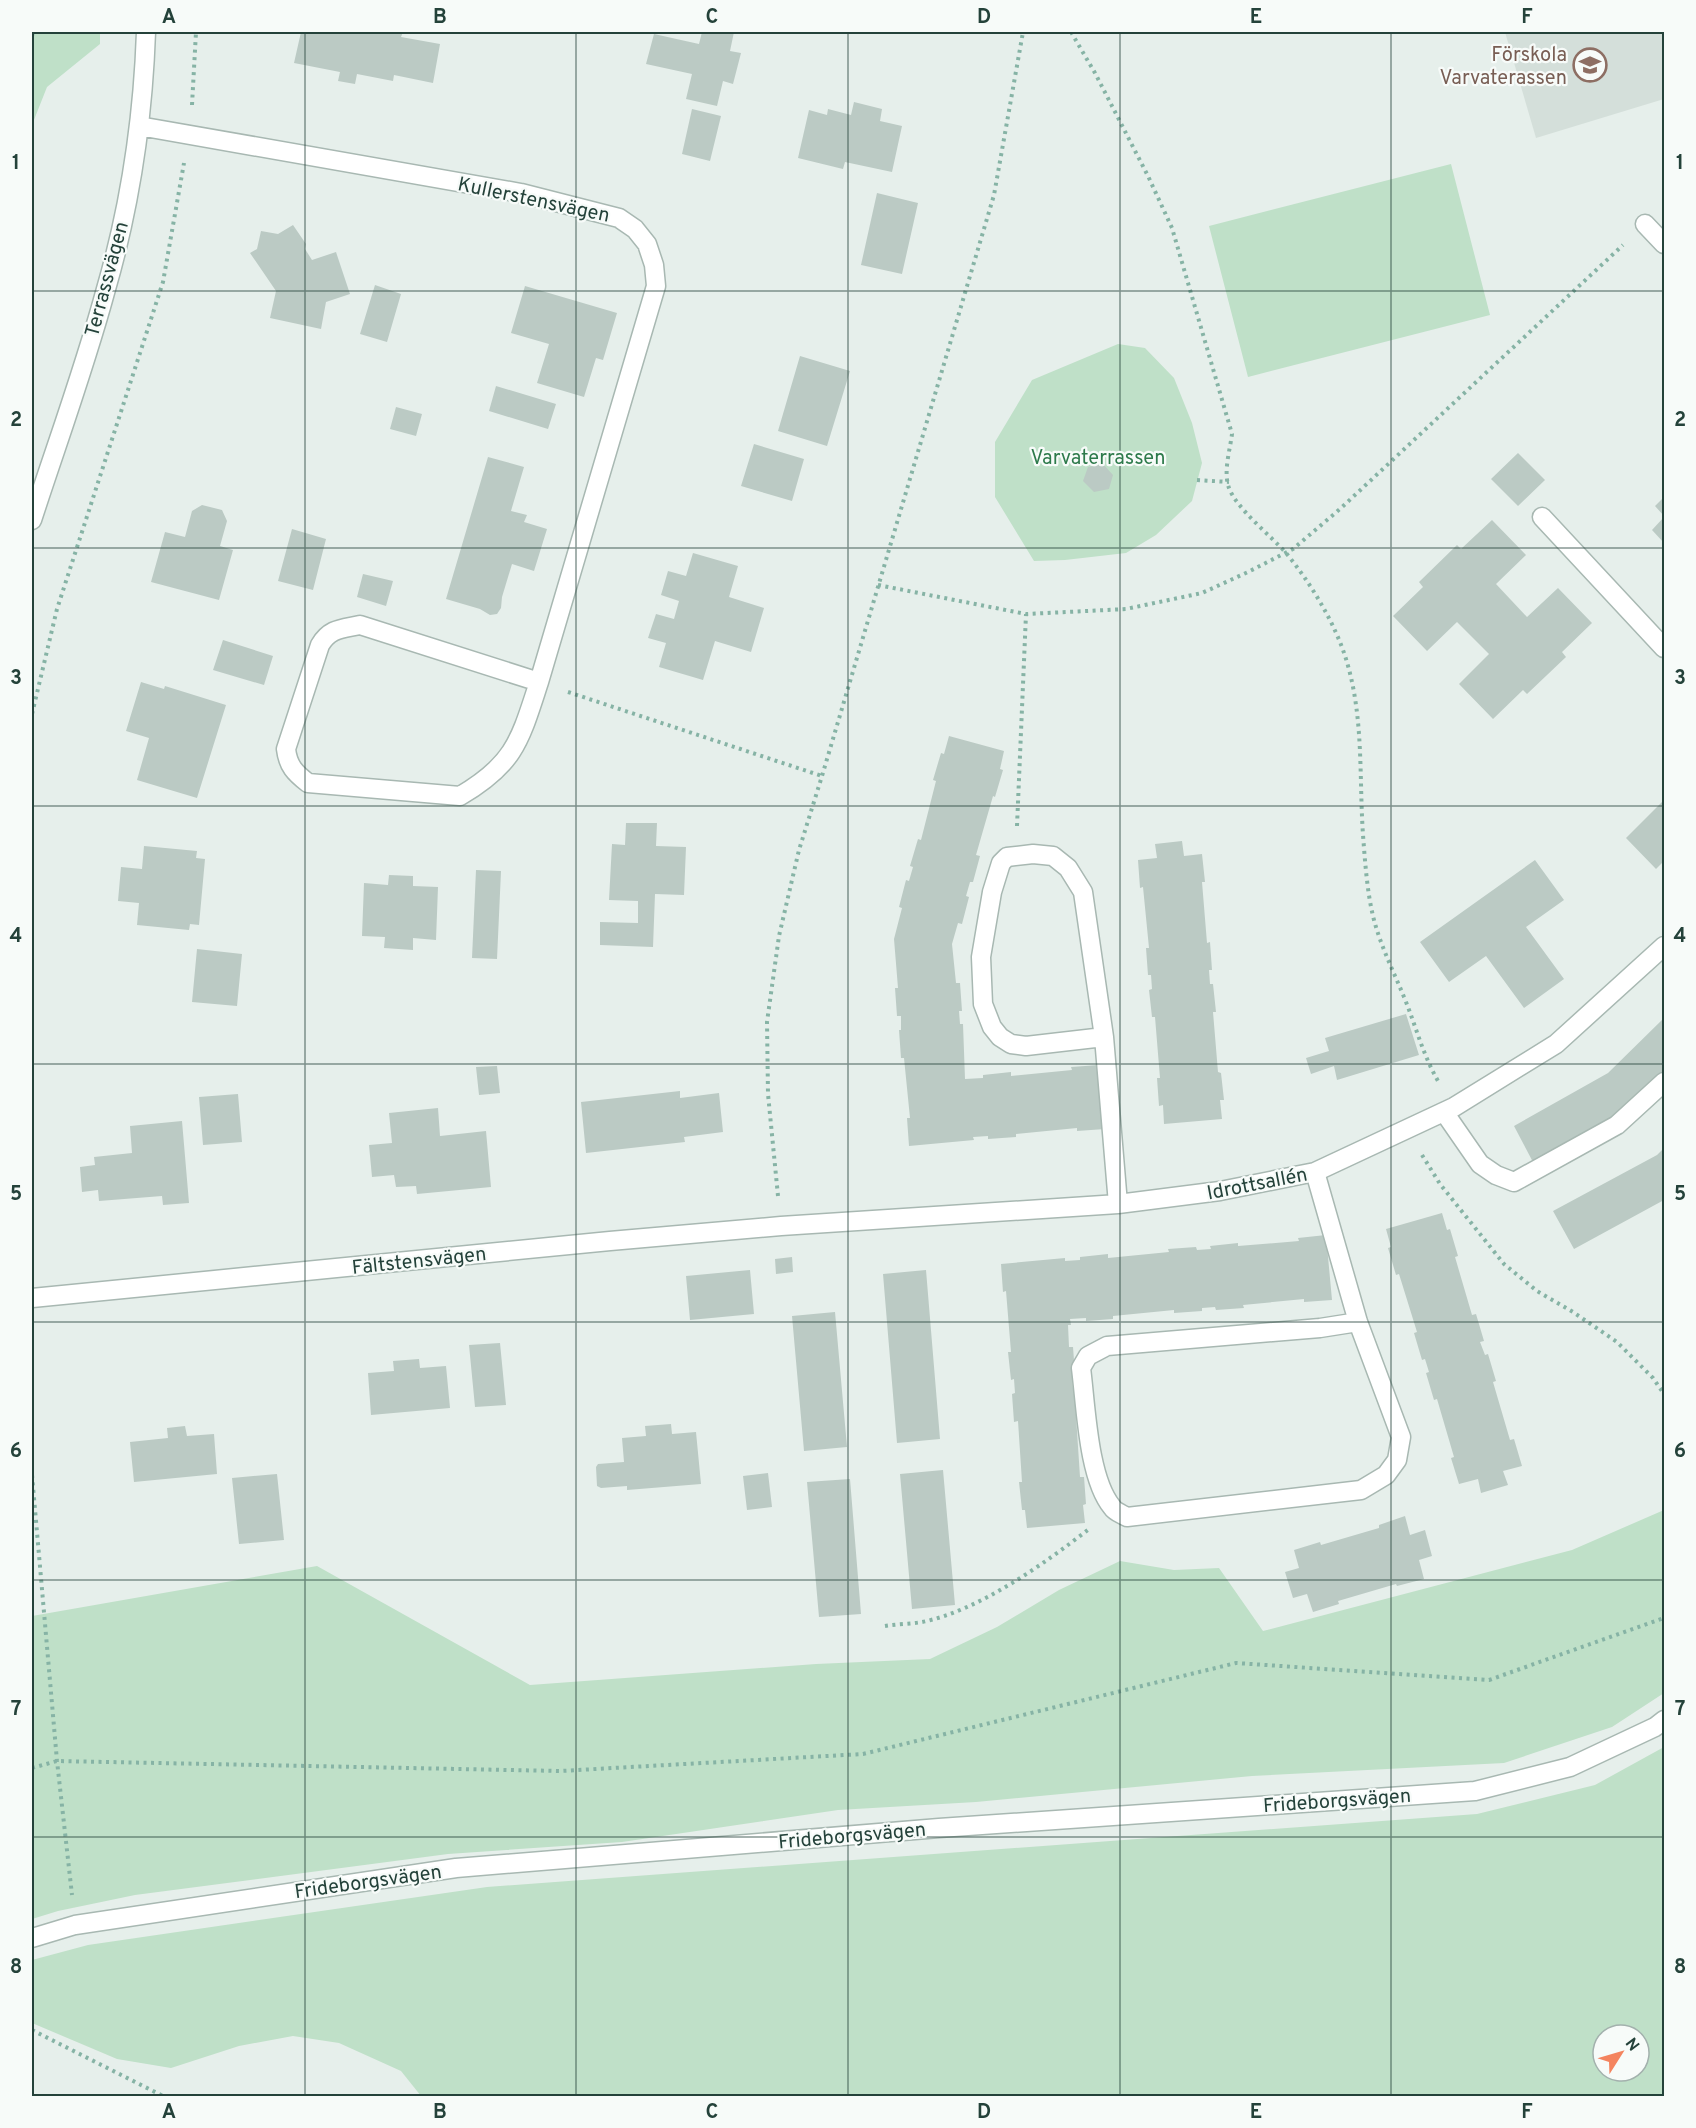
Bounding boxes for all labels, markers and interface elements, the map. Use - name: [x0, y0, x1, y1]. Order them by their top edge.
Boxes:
- text: A: [162, 5, 176, 31]
- text: B: [433, 5, 447, 31]
- text: C: [706, 5, 718, 31]
- text: D: [977, 5, 991, 31]
- text: E: [1250, 5, 1262, 31]
- text: F: [1521, 5, 1533, 31]
- place label: Förskola Varvaterassen: [1440, 43, 1567, 92]
- school or university icon: Förskola Varvaterassen: [1572, 47, 1608, 83]
- text: 1: [12, 151, 20, 177]
- text: 1: [1676, 151, 1684, 177]
- street label: Kullerstensvägen: [455, 172, 612, 230]
- street label: Terrassvägen: [80, 219, 136, 340]
- text: 2: [10, 408, 22, 434]
- text: 2: [1674, 408, 1686, 434]
- park label: Varvaterrassen: [1030, 446, 1166, 472]
- text: 3: [10, 666, 22, 692]
- text: 3: [1674, 666, 1686, 692]
- text: 4: [10, 924, 22, 950]
- text: 4: [1674, 924, 1686, 950]
- street label: Idrottsallén: [1205, 1162, 1310, 1207]
- text: 5: [10, 1182, 22, 1208]
- text: 5: [1674, 1182, 1686, 1208]
- street label: Fältstensvägen: [351, 1242, 488, 1282]
- text: 6: [10, 1439, 22, 1465]
- text: 6: [1674, 1439, 1686, 1465]
- text: 7: [11, 1697, 21, 1723]
- text: 7: [1675, 1697, 1685, 1723]
- street label: Frideborgsvägen: [1262, 1784, 1412, 1820]
- street label: Frideborgsvägen: [777, 1818, 927, 1856]
- street label: Frideborgsvägen: [293, 1860, 444, 1906]
- text: 8: [10, 1955, 22, 1981]
- text: 8: [1674, 1955, 1686, 1981]
- north arrow: [1591, 2023, 1651, 2083]
- text: N: [1620, 2035, 1643, 2056]
- text: A: [162, 2100, 176, 2126]
- text: B: [433, 2100, 447, 2126]
- text: C: [706, 2100, 718, 2126]
- text: D: [977, 2100, 991, 2126]
- text: E: [1250, 2100, 1262, 2126]
- text: F: [1521, 2100, 1533, 2126]

